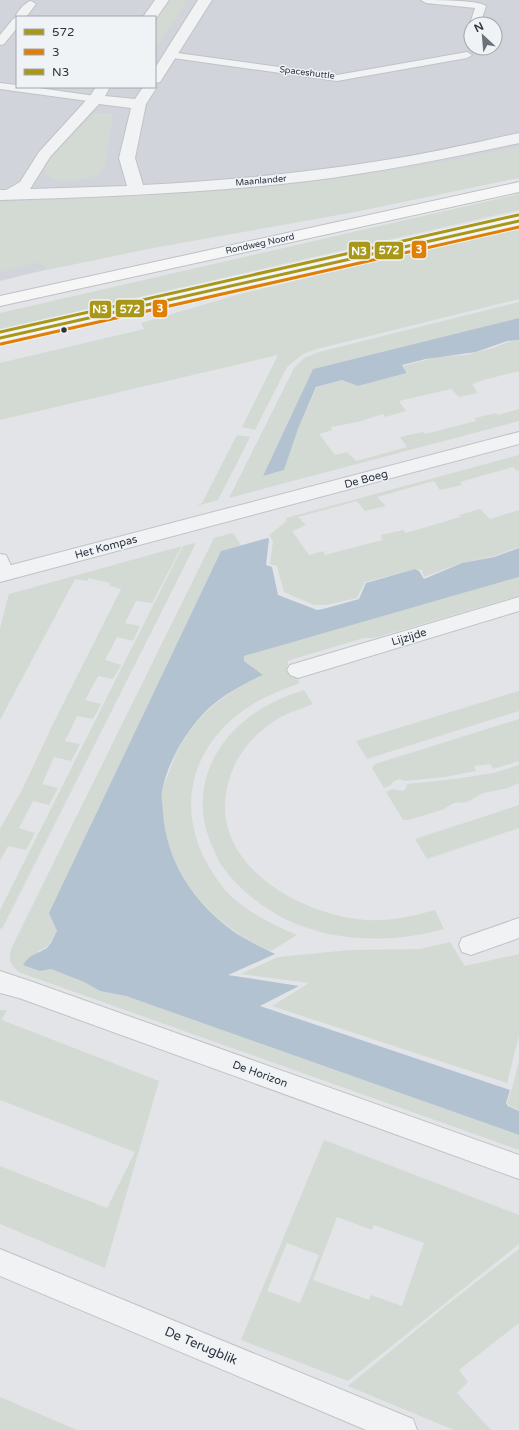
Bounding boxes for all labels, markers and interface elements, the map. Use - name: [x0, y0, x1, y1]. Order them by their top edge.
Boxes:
- legend: [16, 16, 156, 88]
- north arrow: [463, 16, 503, 56]
- text: N: [472, 20, 486, 35]
- text: 572: [52, 25, 75, 39]
- text: 3: [52, 45, 60, 59]
- street label: Spaceshuttle: [279, 64, 335, 82]
- text: N3: [52, 65, 69, 79]
- street label: Maanlander: [235, 173, 288, 189]
- street label: Rondweg Noord: [224, 231, 296, 257]
- line badge: 3: [411, 240, 427, 259]
- line badge: N3: [348, 241, 371, 260]
- line badge: 572: [374, 241, 404, 260]
- text: 3: [416, 243, 423, 256]
- text: 572: [379, 244, 399, 257]
- text: N3: [351, 245, 367, 258]
- line badge: 572: [115, 299, 145, 318]
- line badge: 3: [152, 299, 168, 318]
- line badge: N3: [89, 300, 112, 319]
- text: 3: [157, 302, 164, 315]
- text: N3: [92, 303, 108, 316]
- text: 572: [120, 303, 140, 316]
- unlabelled marker: [59, 325, 69, 335]
- street label: De Boeg: [343, 467, 389, 491]
- street label: Het Kompas: [73, 532, 139, 562]
- street label: Lijzijde: [390, 626, 428, 648]
- street label: De Horizon: [231, 1058, 289, 1090]
- street label: De Terugblik: [162, 1323, 240, 1369]

